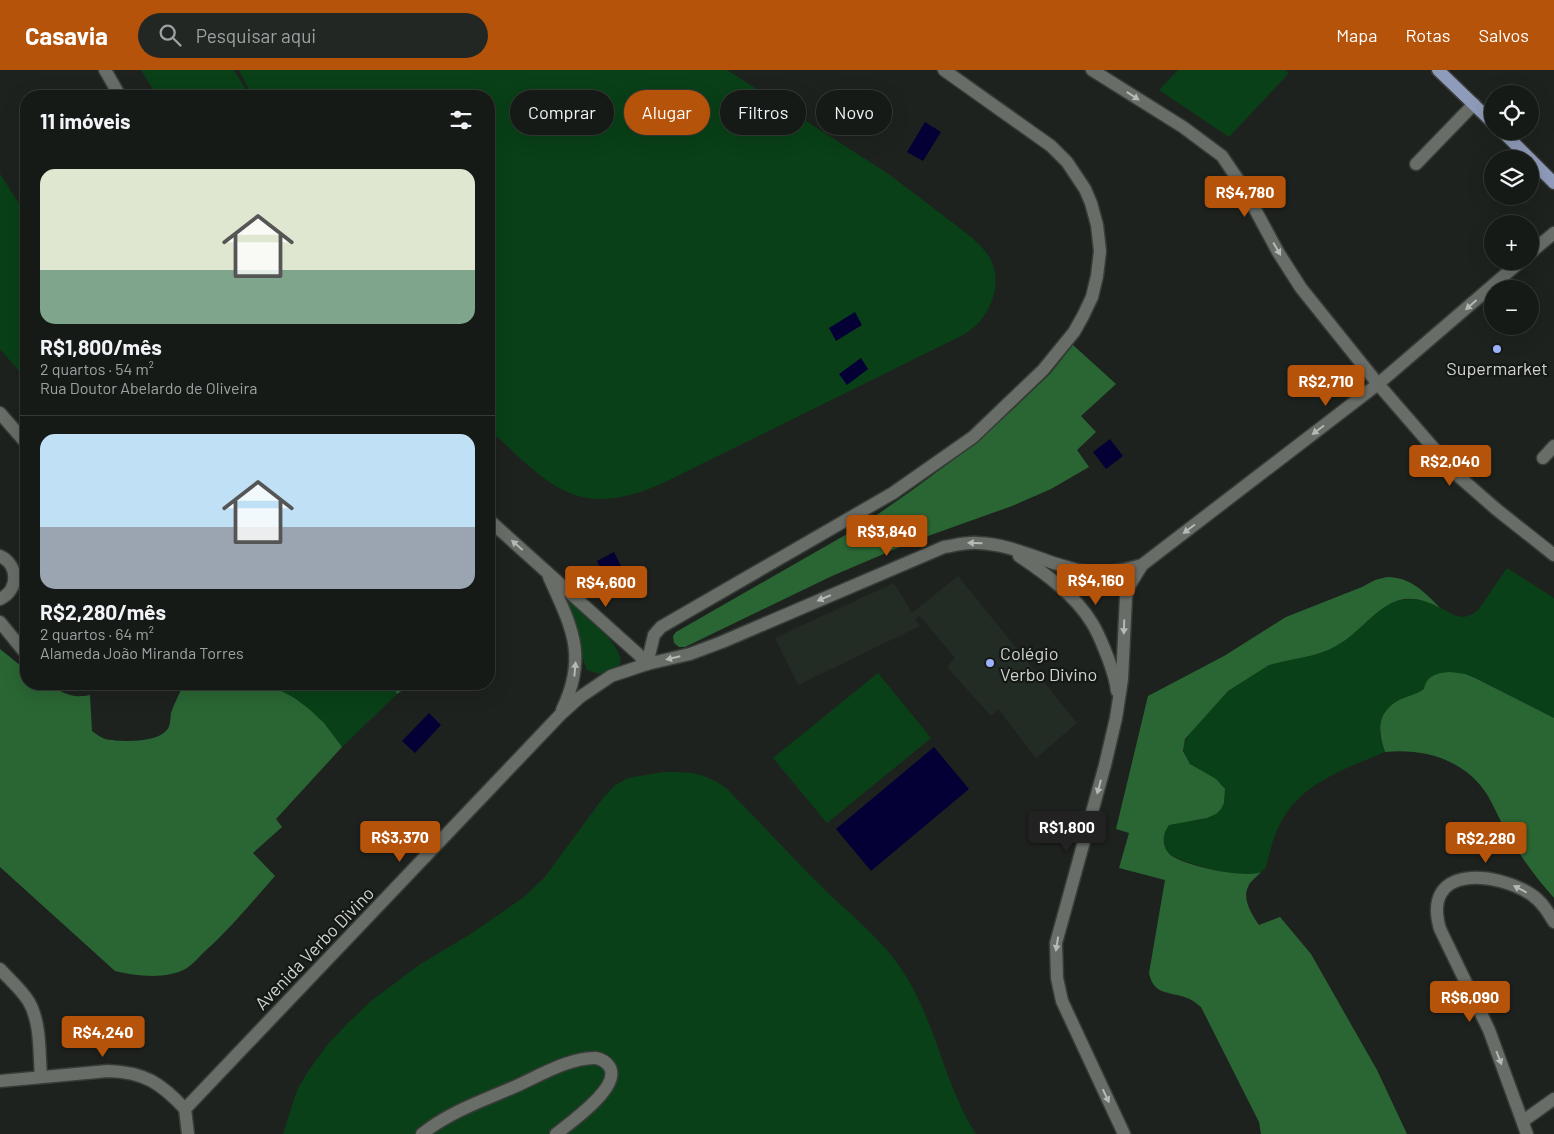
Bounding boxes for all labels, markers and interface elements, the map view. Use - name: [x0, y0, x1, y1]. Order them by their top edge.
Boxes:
- search box: [138, 13, 488, 58]
- text: Casavia: [25, 21, 108, 50]
- icon: search: [156, 21, 184, 49]
- text: Pesquisar aqui: [196, 24, 316, 47]
- text: Mapa: [1336, 24, 1377, 46]
- text: Rotas: [1405, 24, 1450, 46]
- text: Salvos: [1478, 24, 1529, 46]
- map controls: [1484, 85, 1539, 335]
- button: locate: [1484, 85, 1539, 140]
- chip: Comprar: [510, 90, 614, 135]
- chip: Alugar: [624, 90, 710, 135]
- chip: Filtros: [720, 90, 806, 135]
- chip: Novo: [816, 90, 892, 135]
- one-way arrow: [1127, 92, 1140, 101]
- icon: filters: [447, 106, 475, 134]
- text: 11 imóveis: [40, 108, 131, 133]
- button: layers: [1484, 150, 1539, 205]
- pin: R$4,780: [1199, 176, 1291, 218]
- text: R$4,780: [1216, 182, 1274, 201]
- icon: home: [213, 201, 303, 291]
- button: +: [1484, 215, 1539, 270]
- one-way arrow: [1273, 241, 1281, 256]
- button: −: [1484, 280, 1539, 335]
- one-way arrow: [1464, 299, 1477, 310]
- text: R$1,800/mês: [40, 334, 162, 359]
- marker: Supermarket: [1491, 343, 1503, 355]
- place label: Supermarket: [1446, 357, 1548, 379]
- text: 2 quartos · 54 m²: [40, 359, 154, 378]
- pin: R$2,710: [1280, 364, 1372, 407]
- text: R$2,710: [1298, 371, 1354, 390]
- text: Rua Doutor Abelardo de Oliveira: [40, 378, 257, 397]
- one-way arrow: [1311, 425, 1325, 435]
- pin: R$2,040: [1404, 444, 1496, 487]
- text: R$2,040: [1420, 451, 1480, 470]
- icon: home: [213, 467, 303, 557]
- pin: R$3,840: [841, 514, 933, 557]
- text: R$3,840: [857, 521, 917, 540]
- one-way arrow: [1183, 523, 1196, 534]
- one-way arrow: [967, 539, 983, 547]
- one-way arrow: [511, 540, 524, 551]
- pin: R$4,160: [1050, 564, 1142, 606]
- pin: R$4,600: [560, 566, 652, 608]
- text: R$4,160: [1068, 570, 1124, 589]
- text: R$4,600: [576, 572, 636, 591]
- one-way arrow: [817, 595, 831, 603]
- text: R$2,280/mês: [40, 599, 166, 624]
- one-way arrow: [1120, 619, 1128, 635]
- text: 2 quartos · 64 m²: [40, 624, 154, 643]
- place label: Colégio Verbo Divino: [1000, 642, 1097, 685]
- text: Alameda João Miranda Torres: [40, 643, 244, 662]
- one-way arrow: [665, 654, 680, 662]
- marker: Colégio Verbo Divino: [984, 657, 996, 669]
- one-way arrow: [571, 661, 579, 677]
- one-way arrow: [1095, 779, 1103, 795]
- pin: R$1,800: [1021, 810, 1113, 853]
- text: R$1,800: [1039, 817, 1095, 836]
- pin: R$3,370: [354, 820, 446, 863]
- pin: R$2,280: [1440, 822, 1532, 864]
- text: R$3,370: [371, 827, 429, 846]
- text: R$2,280: [1457, 828, 1515, 847]
- street label: Avenida Verbo Divino: [250, 882, 378, 1014]
- one-way arrow: [1513, 884, 1527, 893]
- one-way arrow: [1053, 936, 1061, 952]
- pin: R$6,090: [1424, 980, 1516, 1023]
- text: R$6,090: [1441, 987, 1499, 1006]
- pin: R$4,240: [57, 1016, 149, 1058]
- text: R$4,240: [73, 1022, 133, 1041]
- one-way arrow: [1496, 1051, 1504, 1065]
- one-way arrow: [1102, 1089, 1110, 1103]

